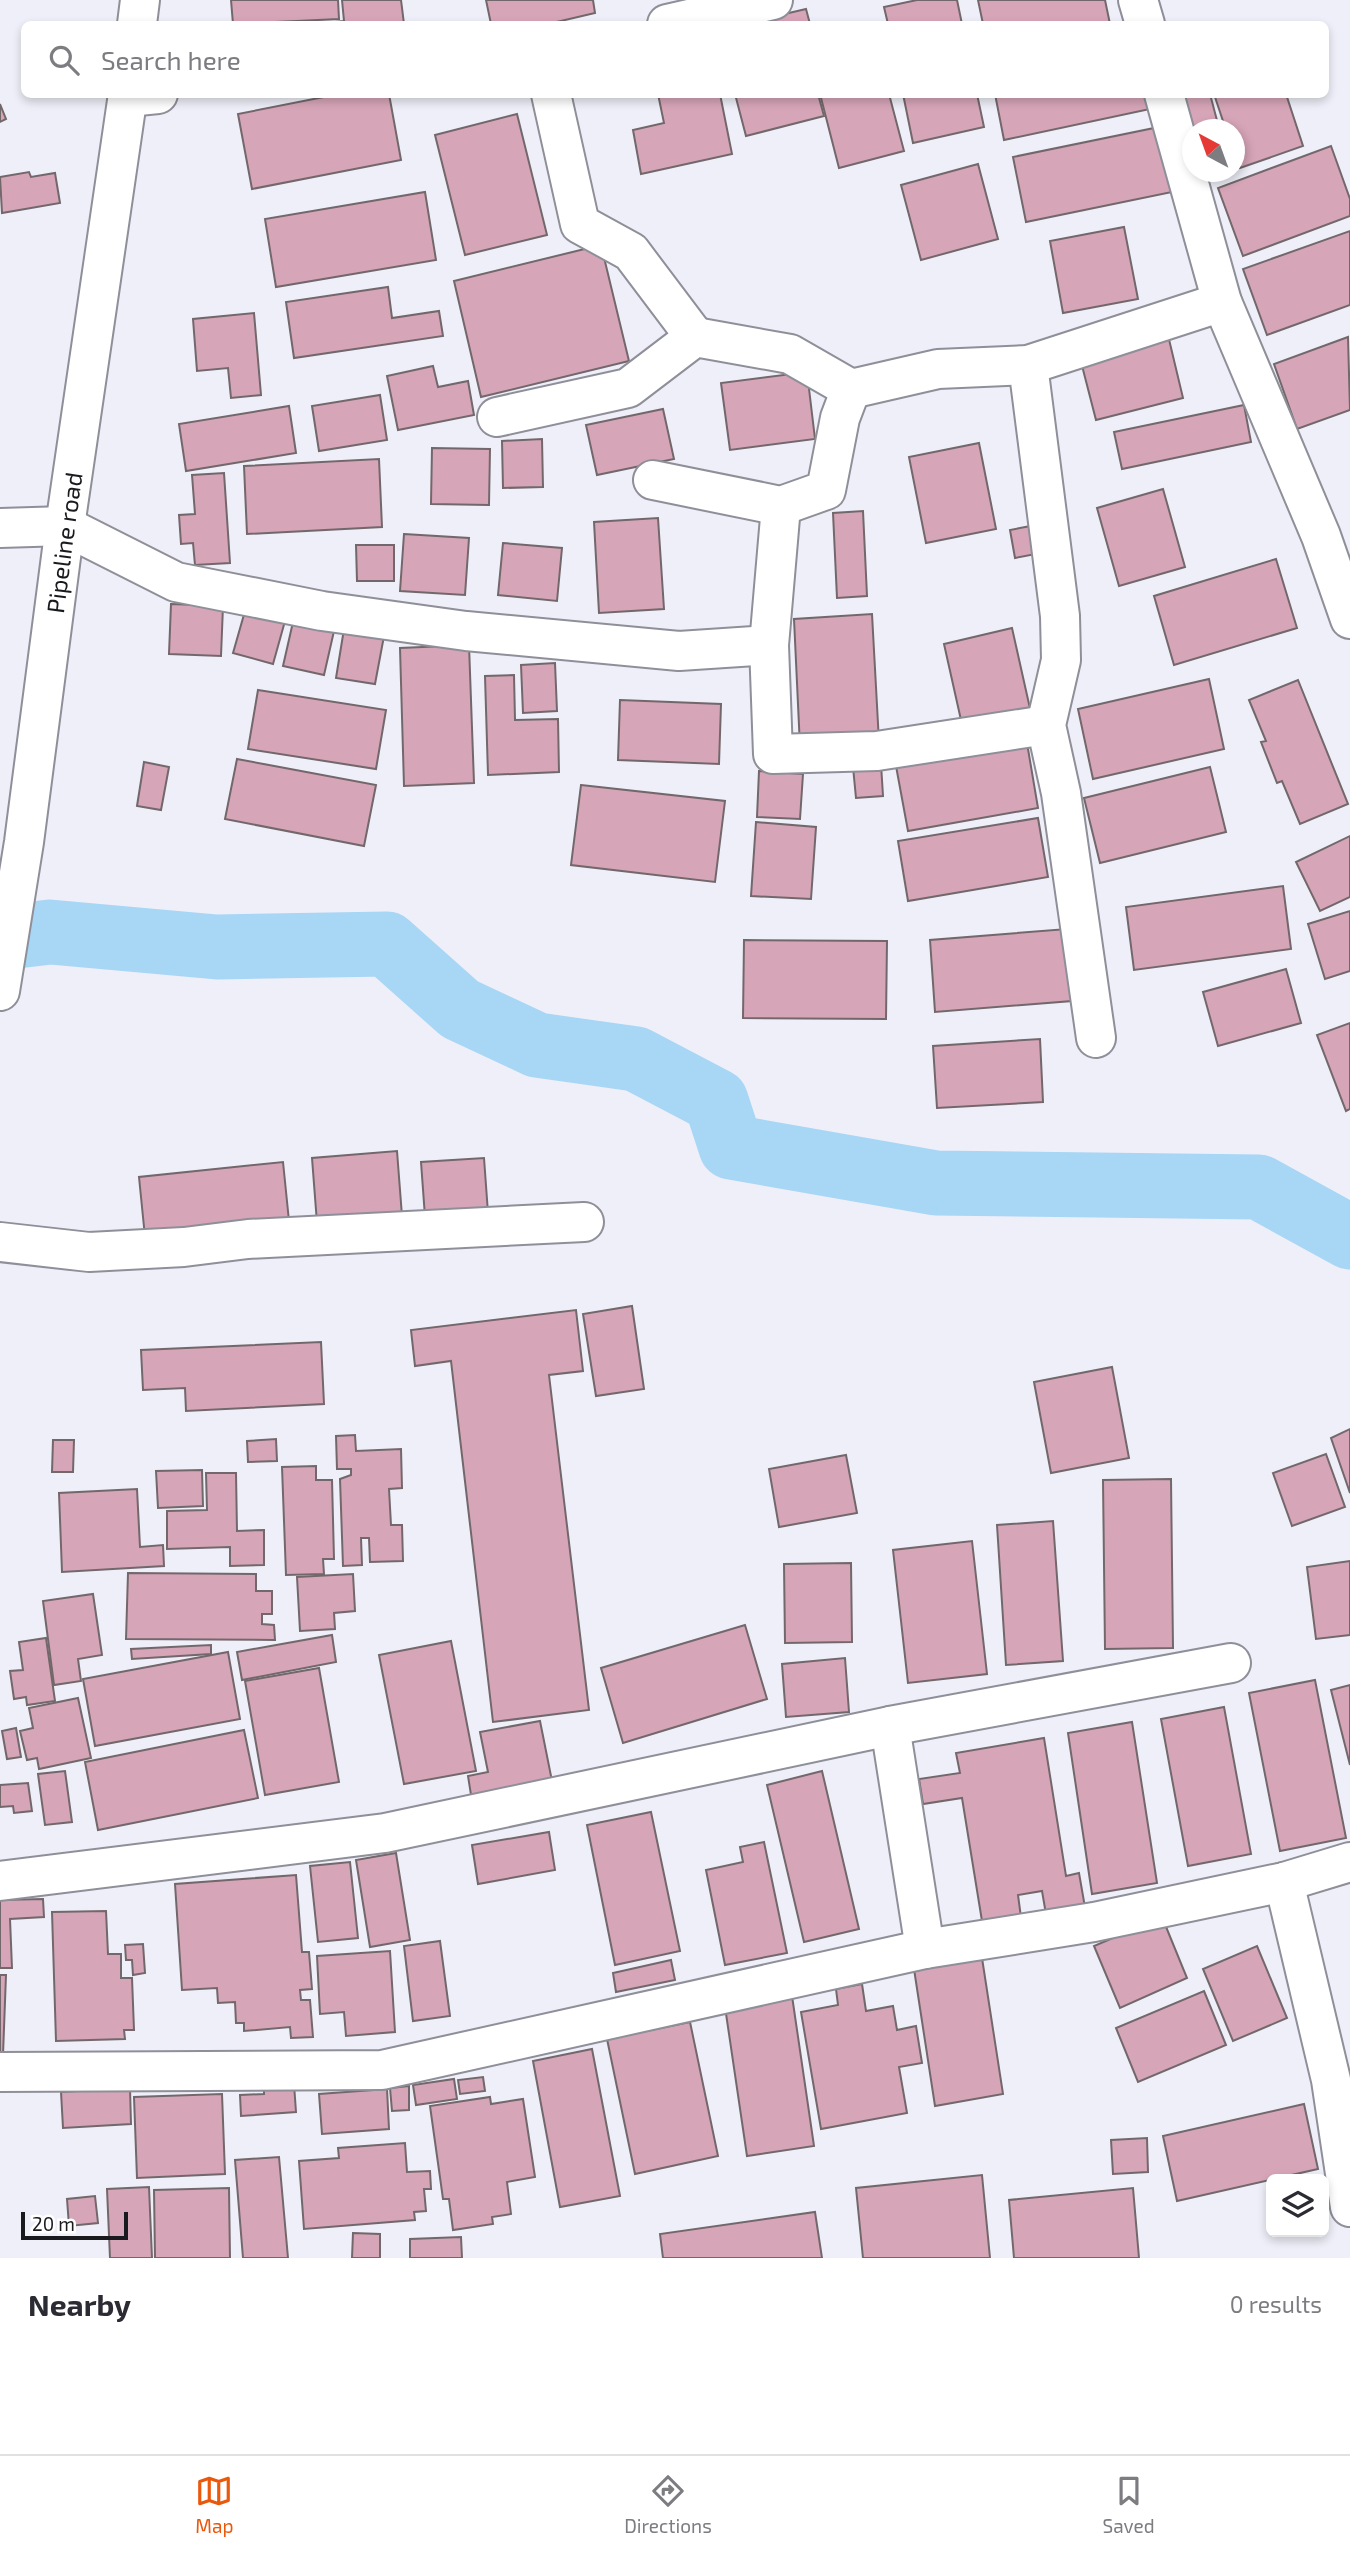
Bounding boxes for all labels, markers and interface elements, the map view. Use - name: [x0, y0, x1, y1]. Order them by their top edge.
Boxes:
- search box: [21, 21, 1329, 98]
- icon: search: [45, 41, 83, 79]
- text: Search here: [101, 44, 241, 75]
- north arrow: [1182, 119, 1245, 182]
- street label: Pipeline road: [39, 470, 87, 615]
- map controls: [1266, 2174, 1329, 2237]
- button: layers: [1266, 2174, 1329, 2237]
- scale bar: [21, 2209, 128, 2241]
- text: 20 m: [32, 2212, 75, 2235]
- text: Nearby: [28, 2286, 131, 2322]
- text: 0 results: [1230, 2290, 1322, 2318]
- tab: Map: [195, 2472, 233, 2537]
- tab: Directions: [624, 2472, 712, 2537]
- tab: Saved: [1102, 2472, 1155, 2537]

